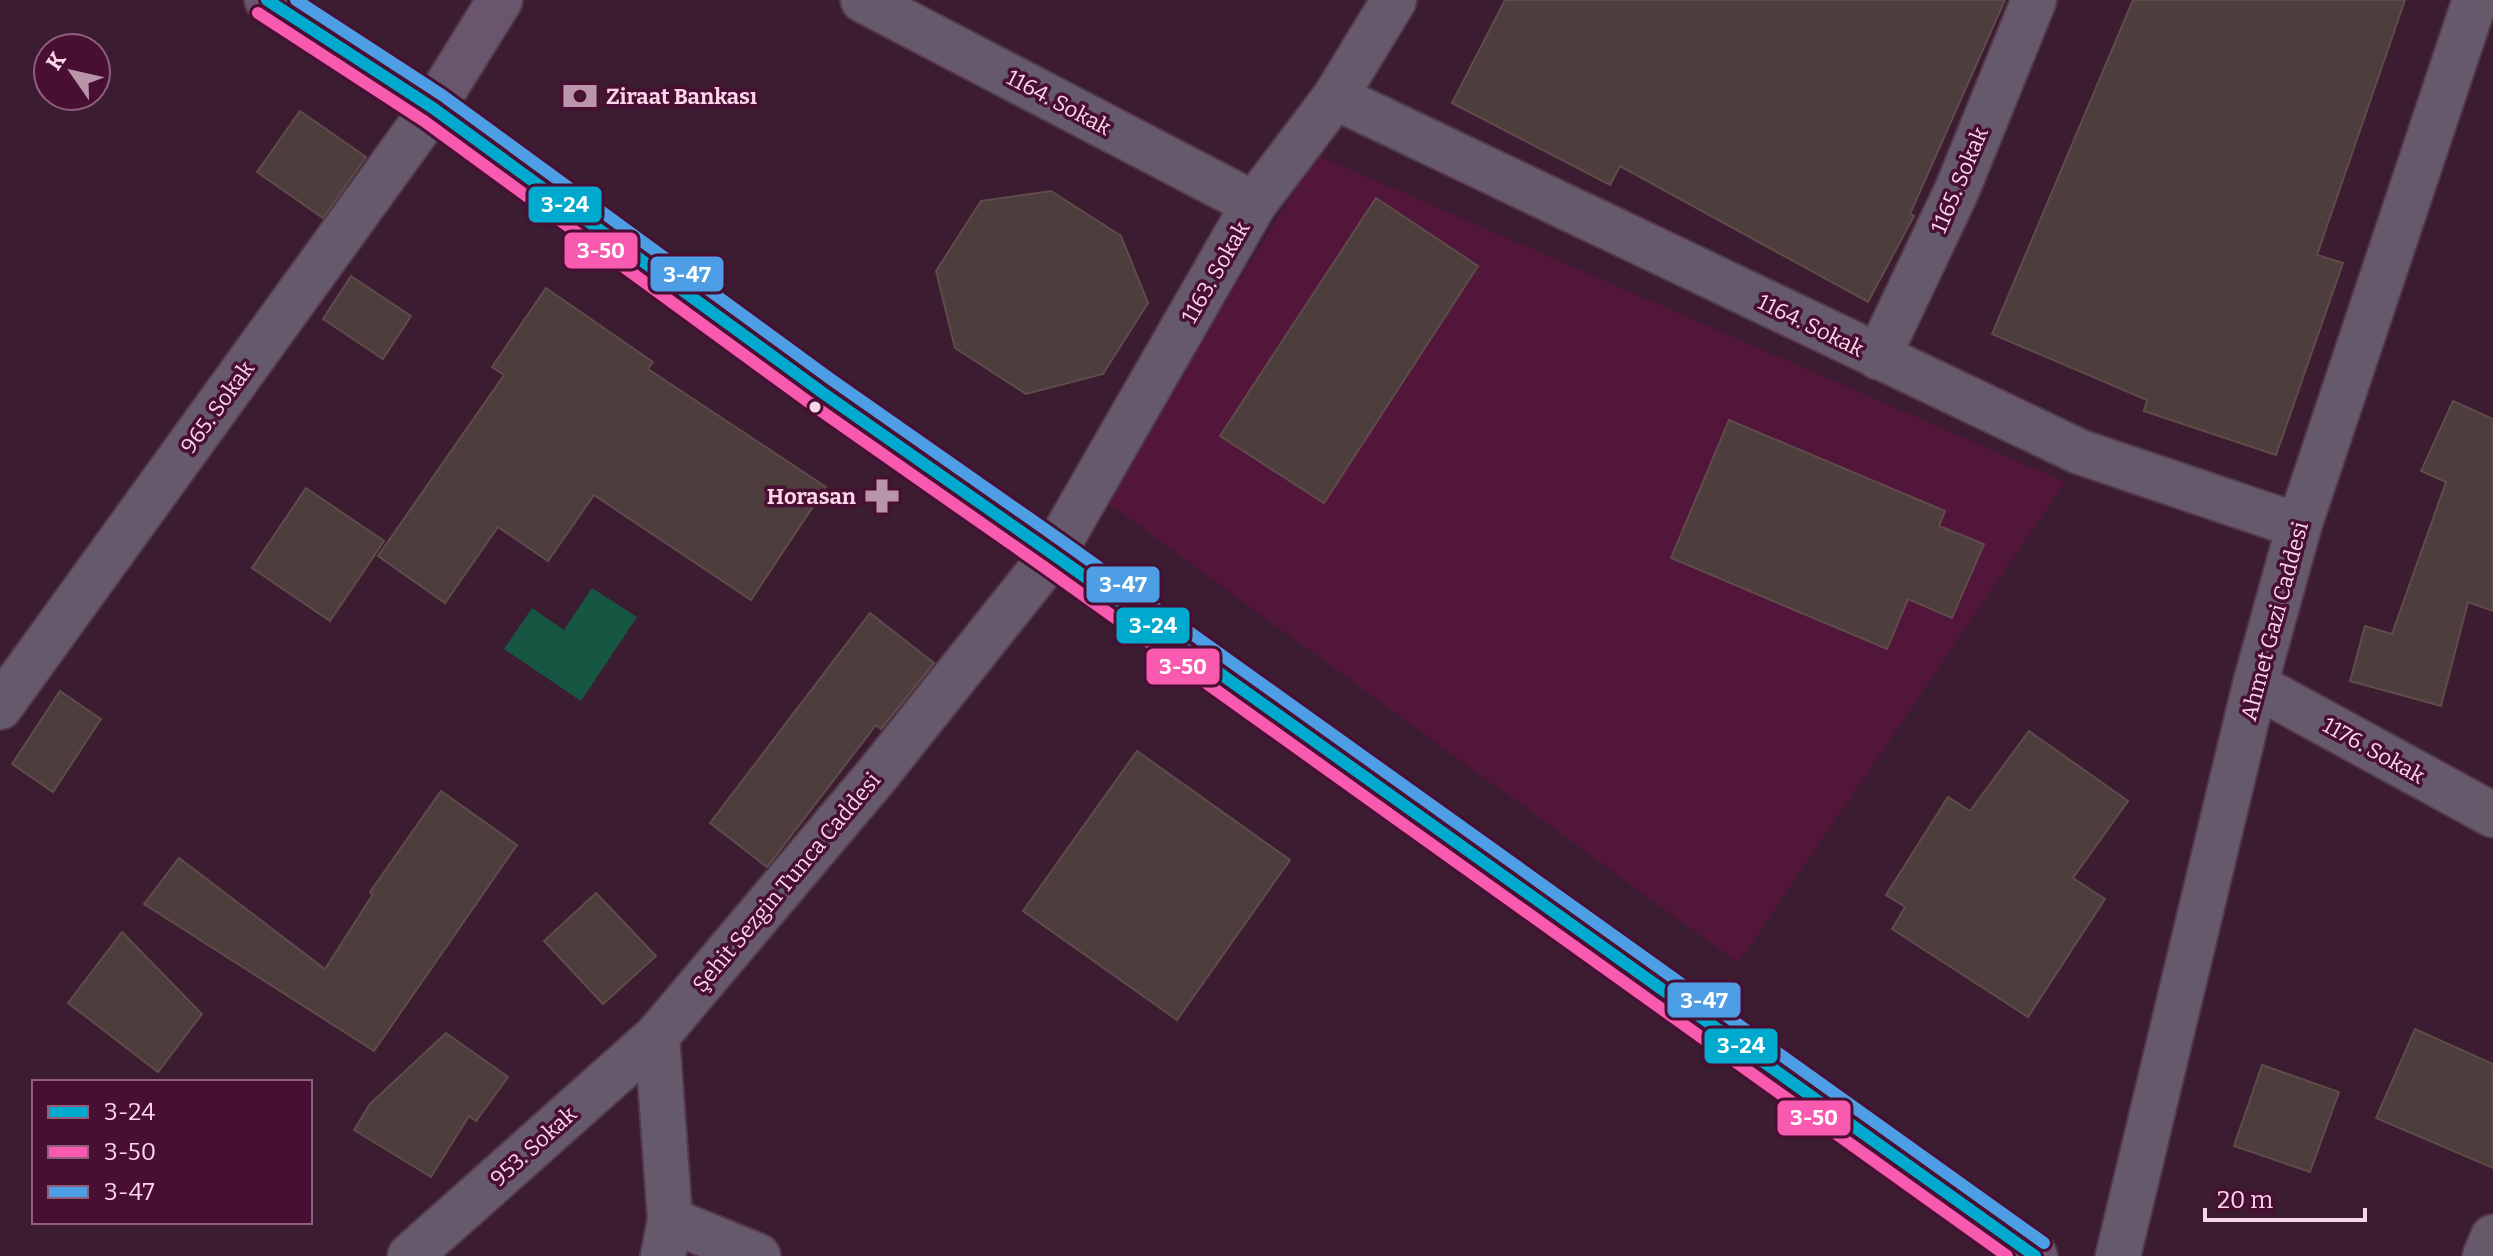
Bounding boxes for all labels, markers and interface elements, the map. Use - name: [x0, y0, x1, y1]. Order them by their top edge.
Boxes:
- north arrow: [32, 32, 112, 112]
- text: K: [40, 47, 72, 75]
- street label: 1164. Sokak: [1002, 64, 1116, 142]
- bank icon: Ziraat Bankası: [561, 77, 599, 115]
- place label: Ziraat Bankası: [606, 83, 757, 110]
- street label: 1165. Sokak: [1925, 123, 1994, 237]
- line badge: 3-24: [527, 185, 603, 224]
- text: 3-24: [541, 191, 590, 218]
- street label: 1163. Sokak: [1175, 216, 1256, 328]
- line badge: 3-50: [563, 231, 639, 270]
- text: 3-50: [577, 237, 625, 264]
- line badge: 3-47: [649, 255, 725, 293]
- text: 3-47: [663, 261, 711, 288]
- street label: 1164. Sokak: [1753, 288, 1869, 363]
- street label: 965. Sokak: [175, 355, 260, 459]
- unlabelled marker: [807, 399, 823, 415]
- pharmacy icon: Horasan: [863, 477, 901, 515]
- place label: Horasan: [767, 483, 856, 510]
- street label: Ahmet Gazi Caddesi: [2235, 518, 2314, 724]
- line badge: 3-47: [1085, 565, 1161, 604]
- text: 3-47: [1099, 571, 1147, 598]
- line badge: 3-24: [1115, 606, 1191, 645]
- text: 3-24: [1129, 612, 1178, 639]
- line badge: 3-50: [1145, 647, 1221, 686]
- text: 3-50: [1159, 653, 1207, 680]
- street label: 1176. Sokak: [2318, 711, 2430, 790]
- street label: Şehit Sezgin Tunca Caddesi: [687, 767, 886, 998]
- line badge: 3-47: [1666, 981, 1742, 1019]
- text: 3-47: [1680, 987, 1728, 1014]
- line badge: 3-24: [1703, 1027, 1779, 1065]
- text: 3-24: [1717, 1032, 1766, 1059]
- legend: [32, 1080, 312, 1224]
- text: 3-24: [104, 1098, 155, 1126]
- line badge: 3-50: [1776, 1099, 1852, 1137]
- street label: 953. Sokak: [485, 1100, 582, 1192]
- text: 3-50: [1790, 1104, 1838, 1131]
- text: 3-50: [104, 1138, 156, 1166]
- scale bar: [2205, 1172, 2365, 1222]
- text: 3-47: [104, 1178, 155, 1206]
- text: 20 m: [2217, 1186, 2273, 1214]

